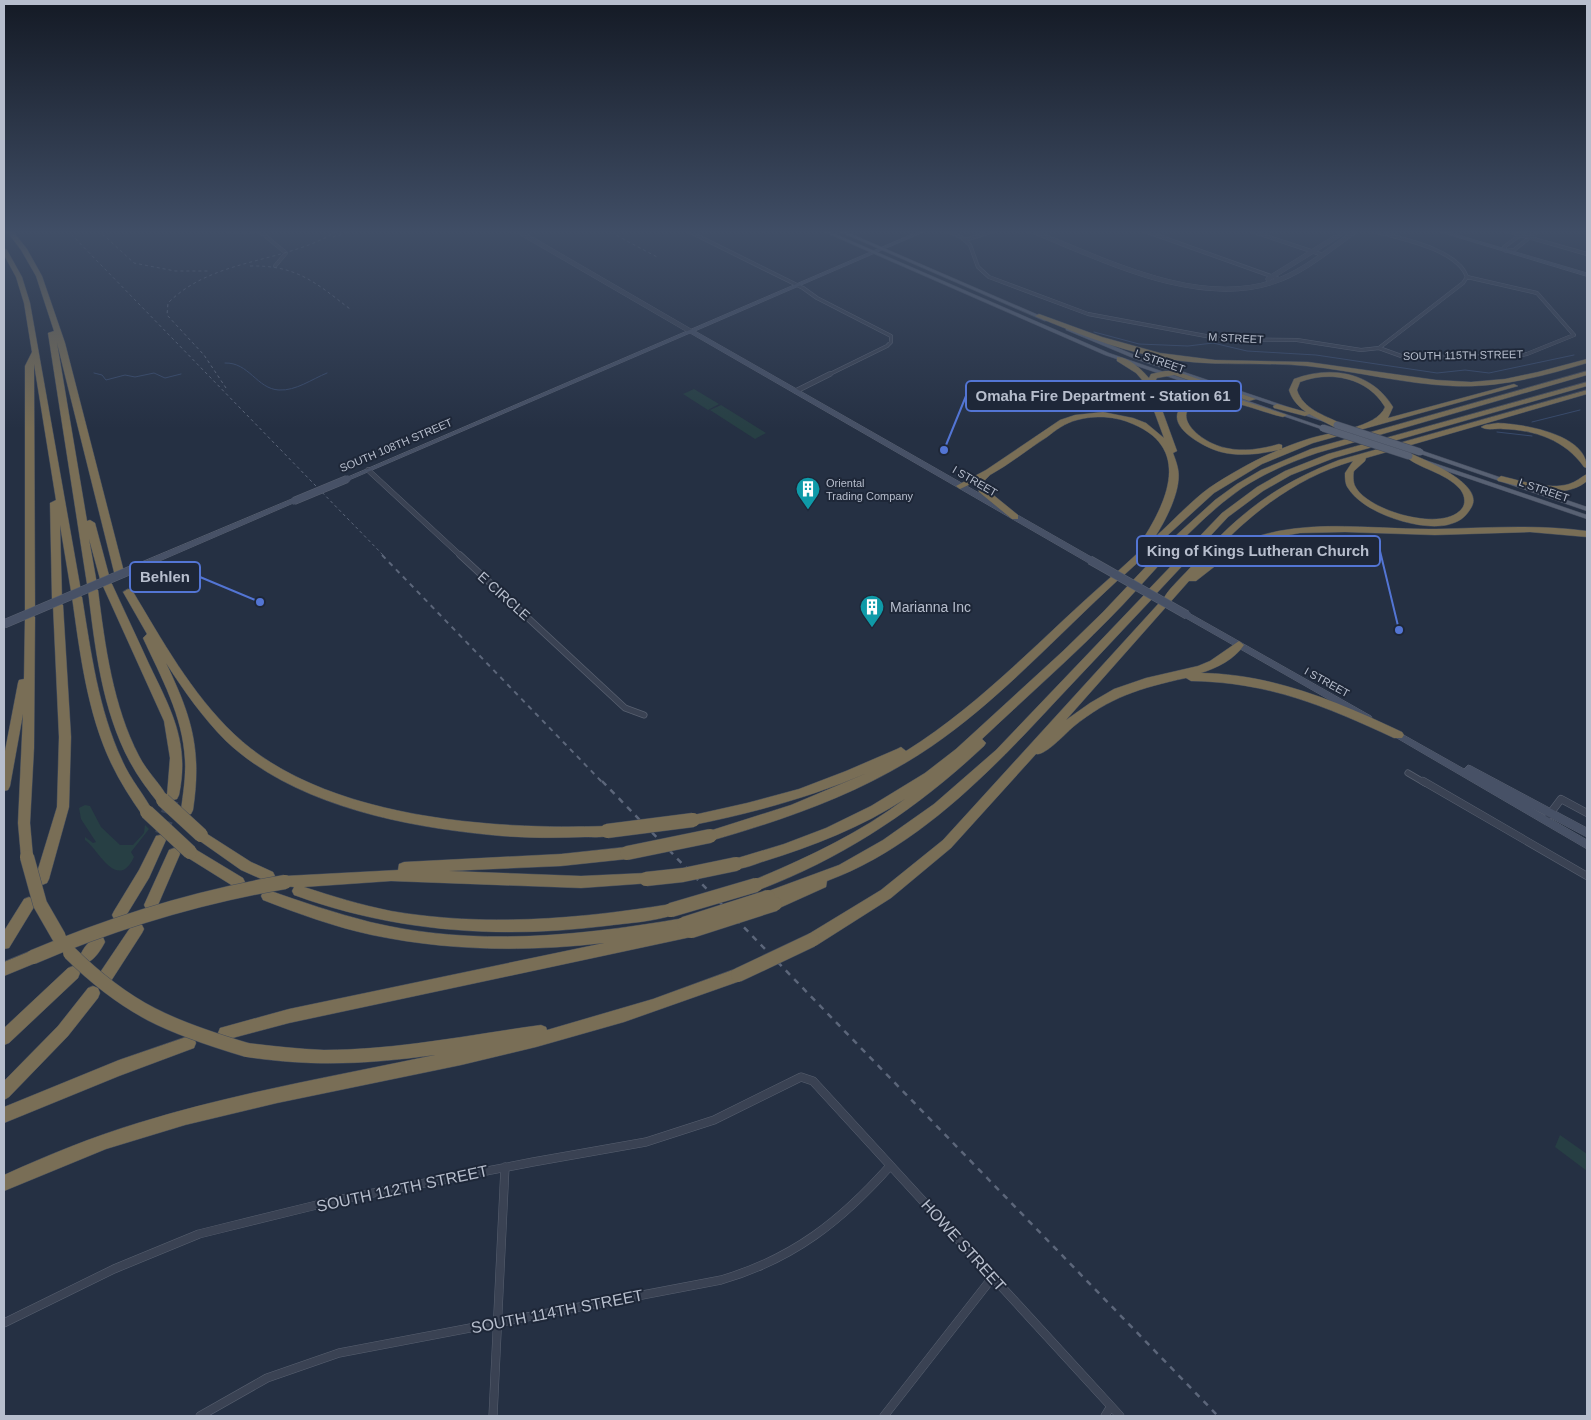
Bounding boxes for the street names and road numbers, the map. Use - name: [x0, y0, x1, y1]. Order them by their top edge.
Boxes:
- street label: M STREET: [1208, 331, 1264, 345]
- street label: L STREET: [1133, 347, 1187, 375]
- street label: SOUTH 115TH STREET: [1403, 348, 1523, 362]
- street label: SOUTH 108TH STREET: [338, 416, 454, 474]
- street label: I STREET: [951, 463, 1000, 499]
- street label: L STREET: [1517, 476, 1571, 504]
- street label: E CIRCLE: [475, 568, 533, 624]
- street label: I STREET: [1302, 665, 1352, 699]
- street label: SOUTH 112TH STREET: [315, 1162, 490, 1215]
- street label: HOWE STREET: [918, 1196, 1009, 1295]
- street label: SOUTH 114TH STREET: [470, 1286, 645, 1337]

